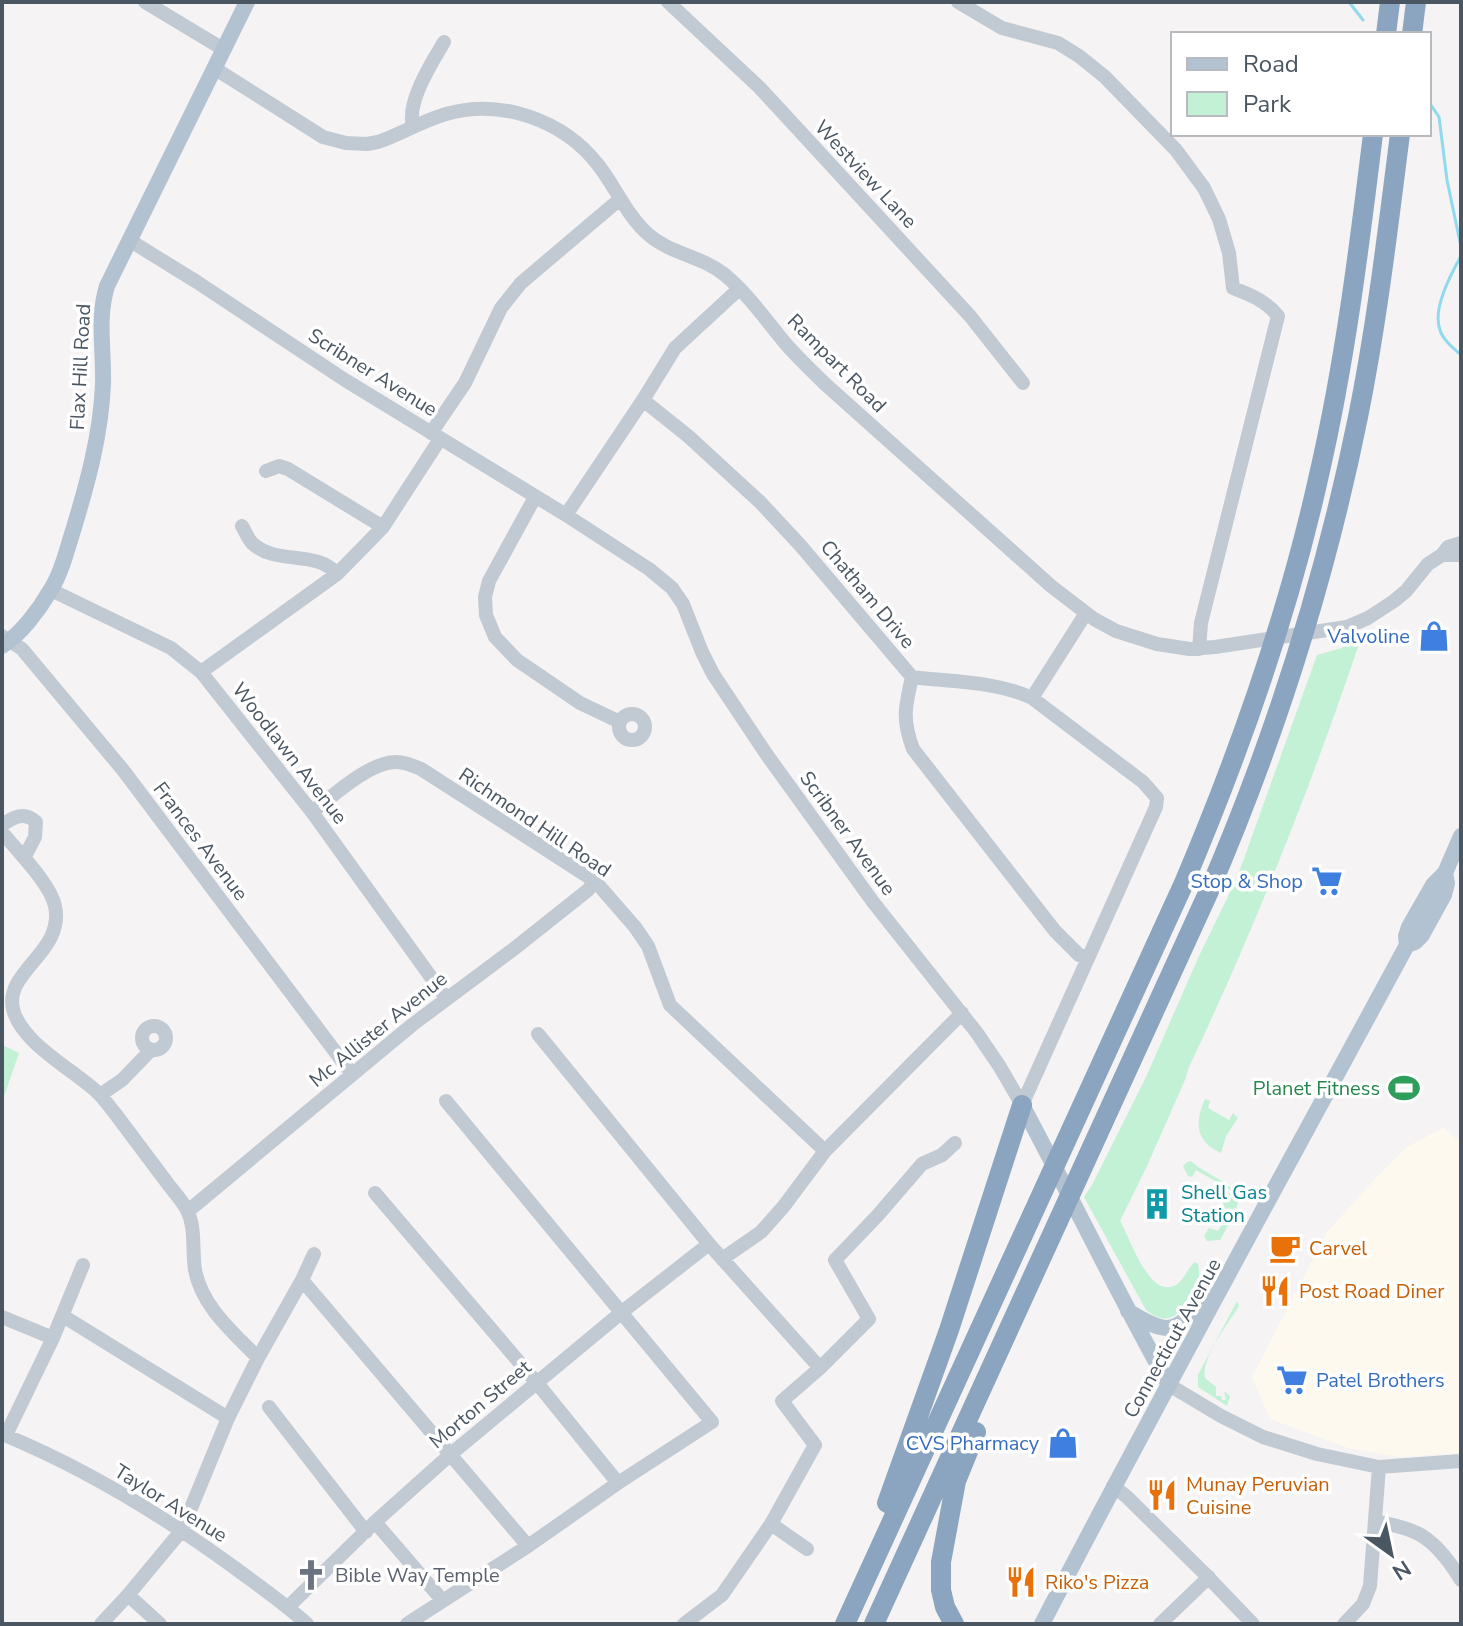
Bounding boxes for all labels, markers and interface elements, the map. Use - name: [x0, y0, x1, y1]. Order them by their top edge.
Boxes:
- legend: [1171, 32, 1431, 136]
- text: Road: [1243, 48, 1299, 80]
- text: Park: [1243, 88, 1292, 120]
- street label: Westview Lane: [808, 114, 923, 234]
- street label: Flax Hill Road: [64, 303, 97, 431]
- street label: Rampart Road: [781, 308, 892, 419]
- street label: Scribner Avenue: [303, 322, 442, 423]
- street label: Chatham Drive: [814, 534, 921, 654]
- shop icon: Valvoline: [1417, 619, 1451, 653]
- place label: Valvoline: [1326, 623, 1410, 650]
- street label: Woodlawn Avenue: [226, 677, 353, 830]
- street label: Richmond Hill Road: [453, 761, 616, 883]
- street label: Scribner Avenue: [793, 766, 902, 901]
- street label: Frances Avenue: [147, 776, 254, 906]
- supermarket icon: Stop & Shop: [1310, 864, 1344, 898]
- place label: Stop & Shop: [1190, 868, 1303, 895]
- street label: Mc Allister Avenue: [304, 965, 453, 1093]
- sports icon: Planet Fitness: [1387, 1071, 1421, 1105]
- place label: Planet Fitness: [1253, 1075, 1380, 1102]
- place label: Shell Gas Station: [1181, 1179, 1267, 1229]
- building icon: Shell Gas Station: [1140, 1187, 1174, 1221]
- cafe icon: Carvel: [1268, 1231, 1302, 1265]
- place label: Carvel: [1309, 1235, 1367, 1262]
- street label: Connecticut Avenue: [1117, 1253, 1228, 1423]
- restaurant icon: Post Road Diner: [1258, 1274, 1292, 1308]
- place label: Post Road Diner: [1299, 1278, 1444, 1305]
- street label: Morton Street: [424, 1353, 538, 1455]
- supermarket icon: Patel Brothers: [1275, 1363, 1309, 1397]
- place label: Patel Brothers: [1316, 1367, 1445, 1394]
- shop icon: CVS Pharmacy: [1046, 1426, 1080, 1460]
- place label: CVS Pharmacy: [906, 1430, 1040, 1457]
- street label: Taylor Avenue: [109, 1458, 232, 1549]
- place label: Munay Peruvian Cuisine: [1186, 1471, 1330, 1521]
- restaurant icon: Munay Peruvian Cuisine: [1145, 1478, 1179, 1512]
- north arrow: [1351, 1514, 1431, 1594]
- text: N: [1386, 1553, 1416, 1587]
- church icon: Bible Way Temple: [294, 1558, 328, 1592]
- place label: Bible Way Temple: [335, 1562, 500, 1589]
- restaurant icon: Riko's Pizza: [1004, 1565, 1038, 1599]
- place label: Riko's Pizza: [1045, 1569, 1149, 1596]

